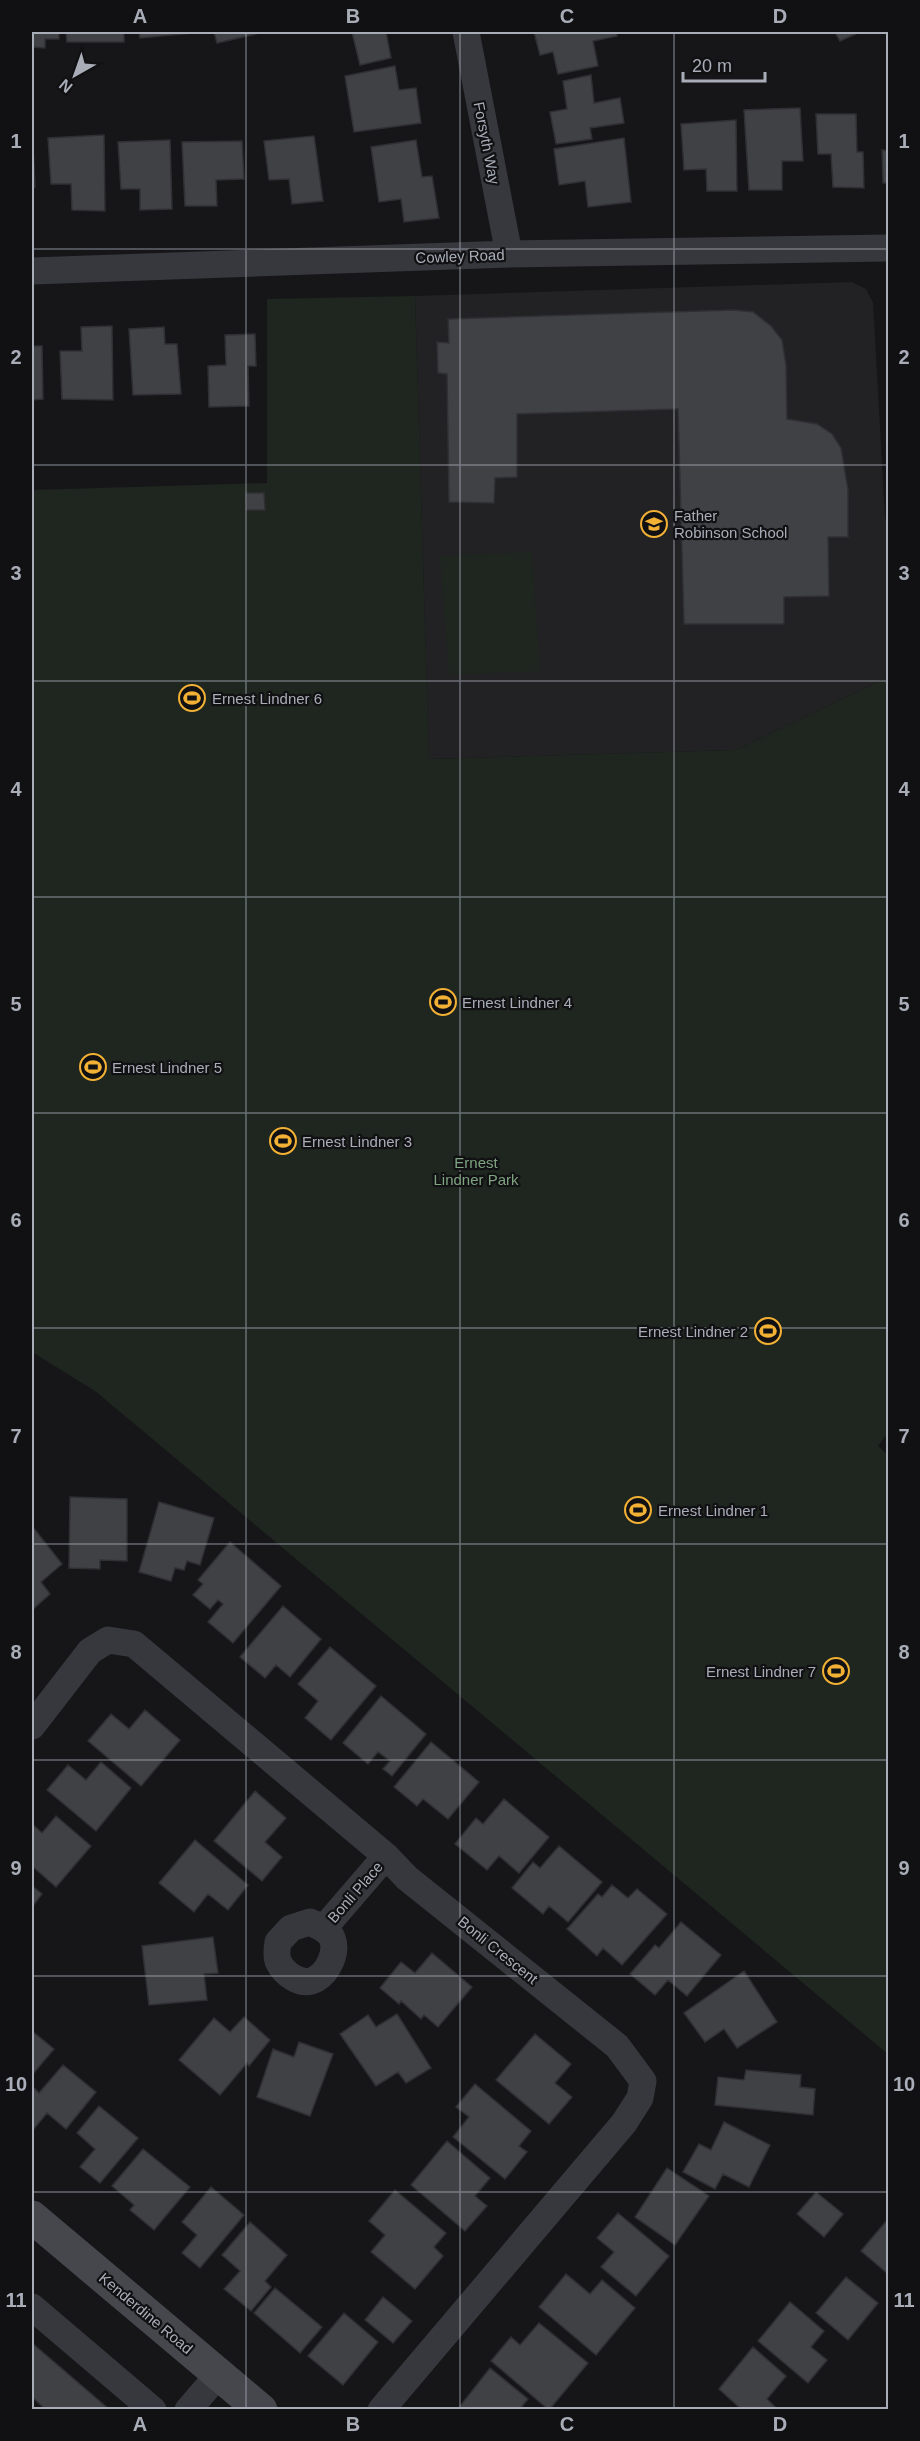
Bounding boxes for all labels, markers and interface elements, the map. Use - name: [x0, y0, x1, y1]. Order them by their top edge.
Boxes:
- text: A: [133, 5, 147, 27]
- text: B: [346, 5, 360, 27]
- text: C: [560, 5, 574, 27]
- text: D: [773, 5, 787, 27]
- north arrow: [45, 45, 105, 105]
- scale bar: [683, 45, 766, 83]
- text: 20 m: [692, 56, 732, 76]
- text: N: [56, 76, 76, 96]
- street label: Forsyth Way: [471, 100, 503, 186]
- text: 1: [10, 130, 22, 152]
- text: 1: [898, 130, 910, 152]
- street label: Cowley Road: [415, 246, 505, 266]
- text: 2: [10, 346, 22, 368]
- text: 2: [898, 346, 910, 368]
- place label: Father Robinson School: [674, 507, 787, 541]
- school or university icon: Father Robinson School: [639, 509, 669, 539]
- text: 3: [10, 562, 22, 584]
- text: 3: [898, 562, 910, 584]
- sports icon: Ernest Lindner 6: [177, 683, 207, 713]
- place label: Ernest Lindner 6: [212, 690, 322, 707]
- text: 4: [10, 778, 22, 800]
- text: 4: [898, 778, 910, 800]
- sports icon: Ernest Lindner 4: [428, 987, 458, 1017]
- text: 5: [10, 993, 22, 1015]
- text: 5: [898, 993, 910, 1015]
- place label: Ernest Lindner 4: [462, 994, 572, 1011]
- sports icon: Ernest Lindner 5: [78, 1052, 108, 1082]
- place label: Ernest Lindner 5: [112, 1059, 222, 1076]
- sports icon: Ernest Lindner 3: [268, 1126, 298, 1156]
- place label: Ernest Lindner 3: [302, 1133, 412, 1150]
- park label: Ernest Lindner Park: [433, 1154, 519, 1188]
- text: 6: [10, 1209, 22, 1231]
- text: 6: [898, 1209, 910, 1231]
- sports icon: Ernest Lindner 2: [753, 1316, 783, 1346]
- place label: Ernest Lindner 2: [638, 1323, 748, 1340]
- text: 7: [10, 1425, 22, 1447]
- text: 7: [898, 1425, 910, 1447]
- sports icon: Ernest Lindner 1: [623, 1495, 653, 1525]
- place label: Ernest Lindner 1: [658, 1502, 768, 1519]
- text: 8: [10, 1641, 22, 1663]
- text: 8: [898, 1641, 910, 1663]
- sports icon: Ernest Lindner 7: [821, 1656, 851, 1686]
- place label: Ernest Lindner 7: [706, 1663, 816, 1680]
- text: 9: [10, 1857, 22, 1879]
- text: 9: [898, 1857, 910, 1879]
- street label: Bonli Place: [324, 1858, 386, 1926]
- street label: Bonli Crescent: [455, 1913, 542, 1988]
- text: 10: [5, 2073, 27, 2095]
- text: 10: [893, 2073, 915, 2095]
- street label: Kenderdine Road: [96, 2269, 196, 2357]
- text: 11: [5, 2289, 27, 2311]
- text: 11: [893, 2289, 915, 2311]
- text: A: [133, 2413, 147, 2435]
- text: B: [346, 2413, 360, 2435]
- text: C: [560, 2413, 574, 2435]
- text: D: [773, 2413, 787, 2435]

